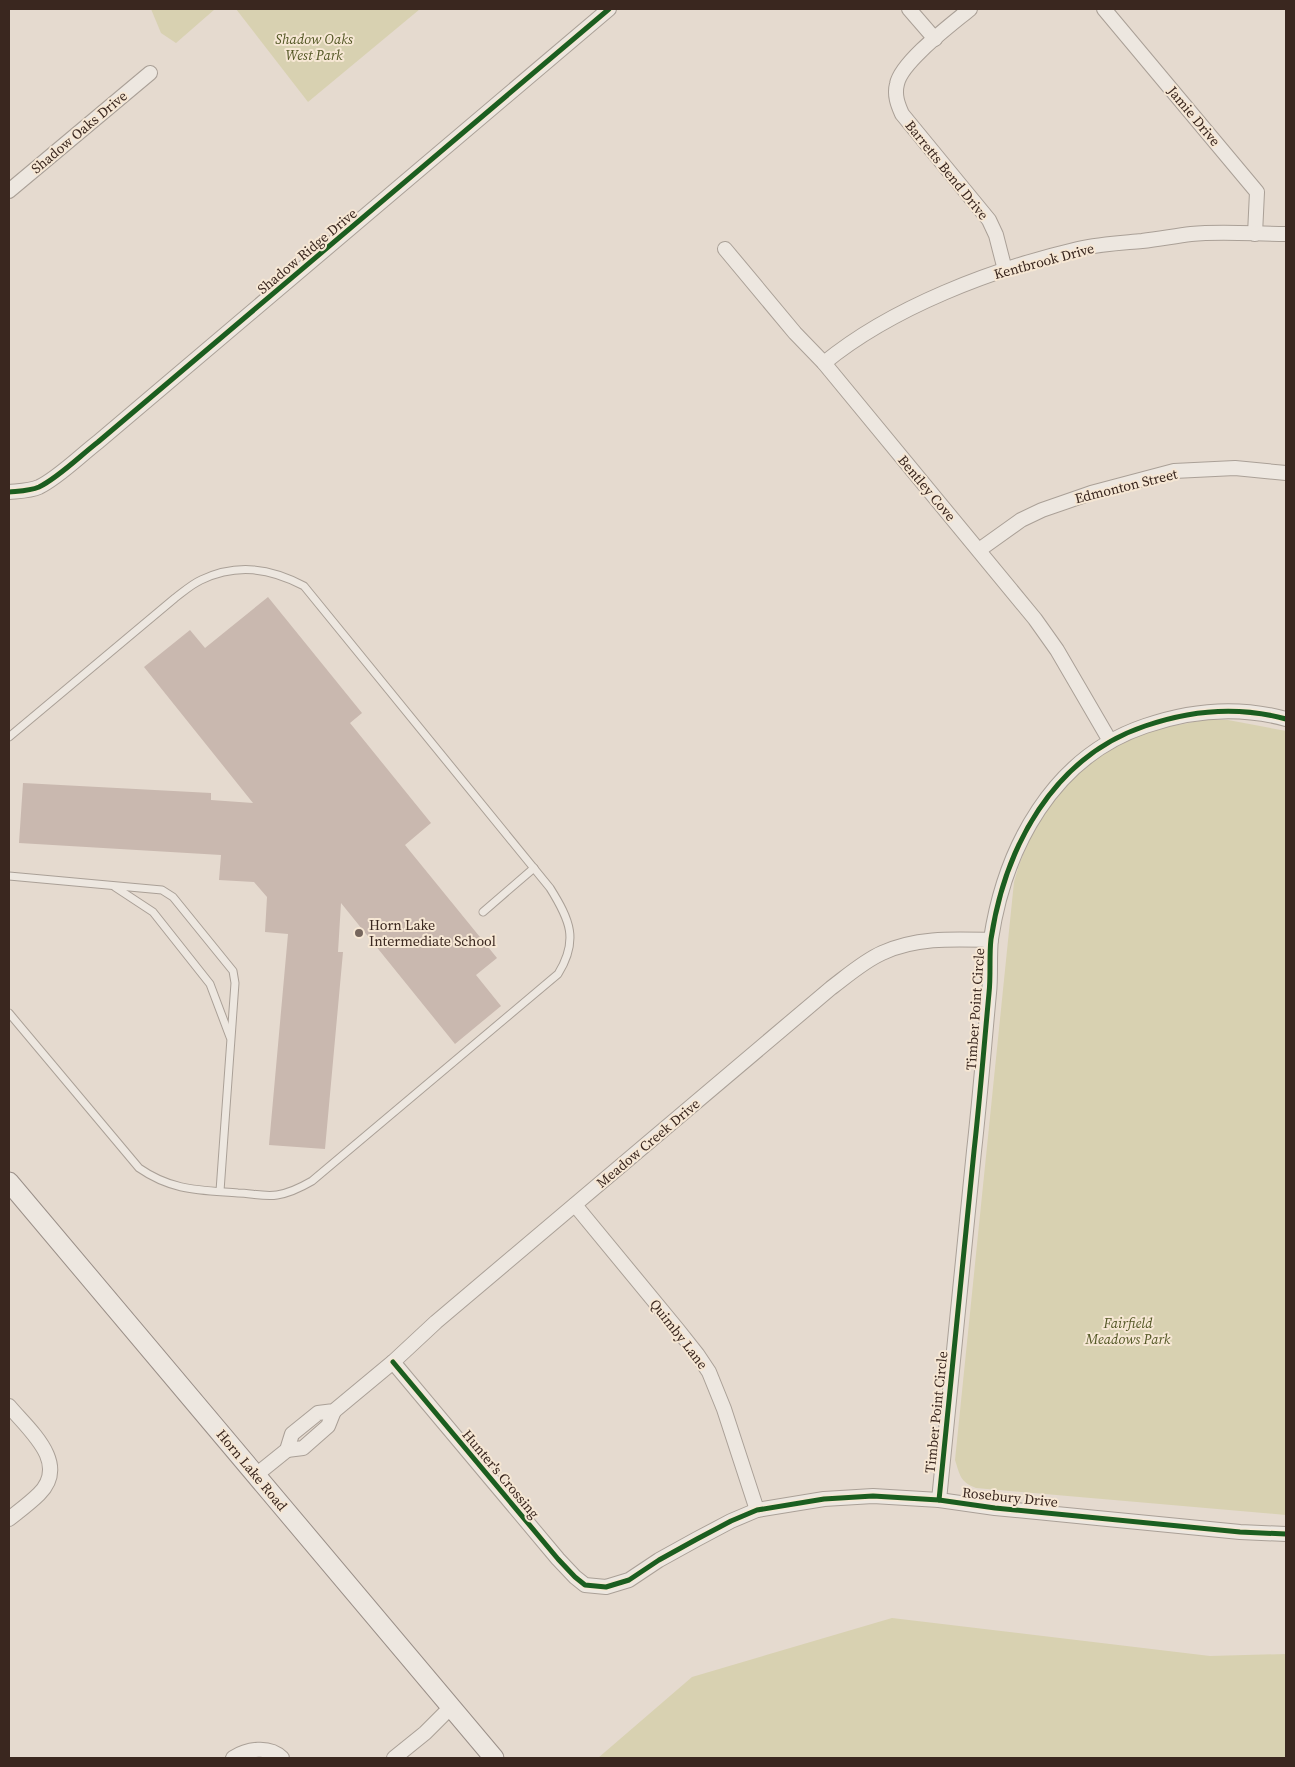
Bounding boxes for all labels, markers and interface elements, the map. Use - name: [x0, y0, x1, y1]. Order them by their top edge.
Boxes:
- park label: Shadow Oaks West Park: [275, 29, 354, 65]
- street label: Jamie Drive: [1162, 81, 1225, 150]
- street label: Shadow Oaks Drive: [27, 86, 131, 178]
- street label: Barretts Bend Drive: [901, 116, 993, 224]
- street label: Shadow Ridge Drive: [253, 203, 361, 299]
- street label: Kentbrook Drive: [992, 238, 1096, 284]
- street label: Bentley Cove: [893, 451, 961, 525]
- street label: Edmonton Street: [1073, 463, 1180, 508]
- place label: Horn Lake Intermediate School: [369, 915, 496, 951]
- marker: Horn Lake Intermediate School: [353, 927, 365, 939]
- street label: Timber Point Circle: [961, 947, 989, 1071]
- street label: Meadow Creek Drive: [592, 1094, 704, 1192]
- street label: Quimby Lane: [645, 1295, 713, 1373]
- park label: Fairfield Meadows Park: [1085, 1313, 1171, 1349]
- street label: Timber Point Circle: [920, 1350, 952, 1474]
- street label: Horn Lake Road: [212, 1425, 292, 1515]
- street label: Hunter's Crossing: [458, 1425, 544, 1523]
- street label: Rosebury Drive: [961, 1482, 1059, 1512]

